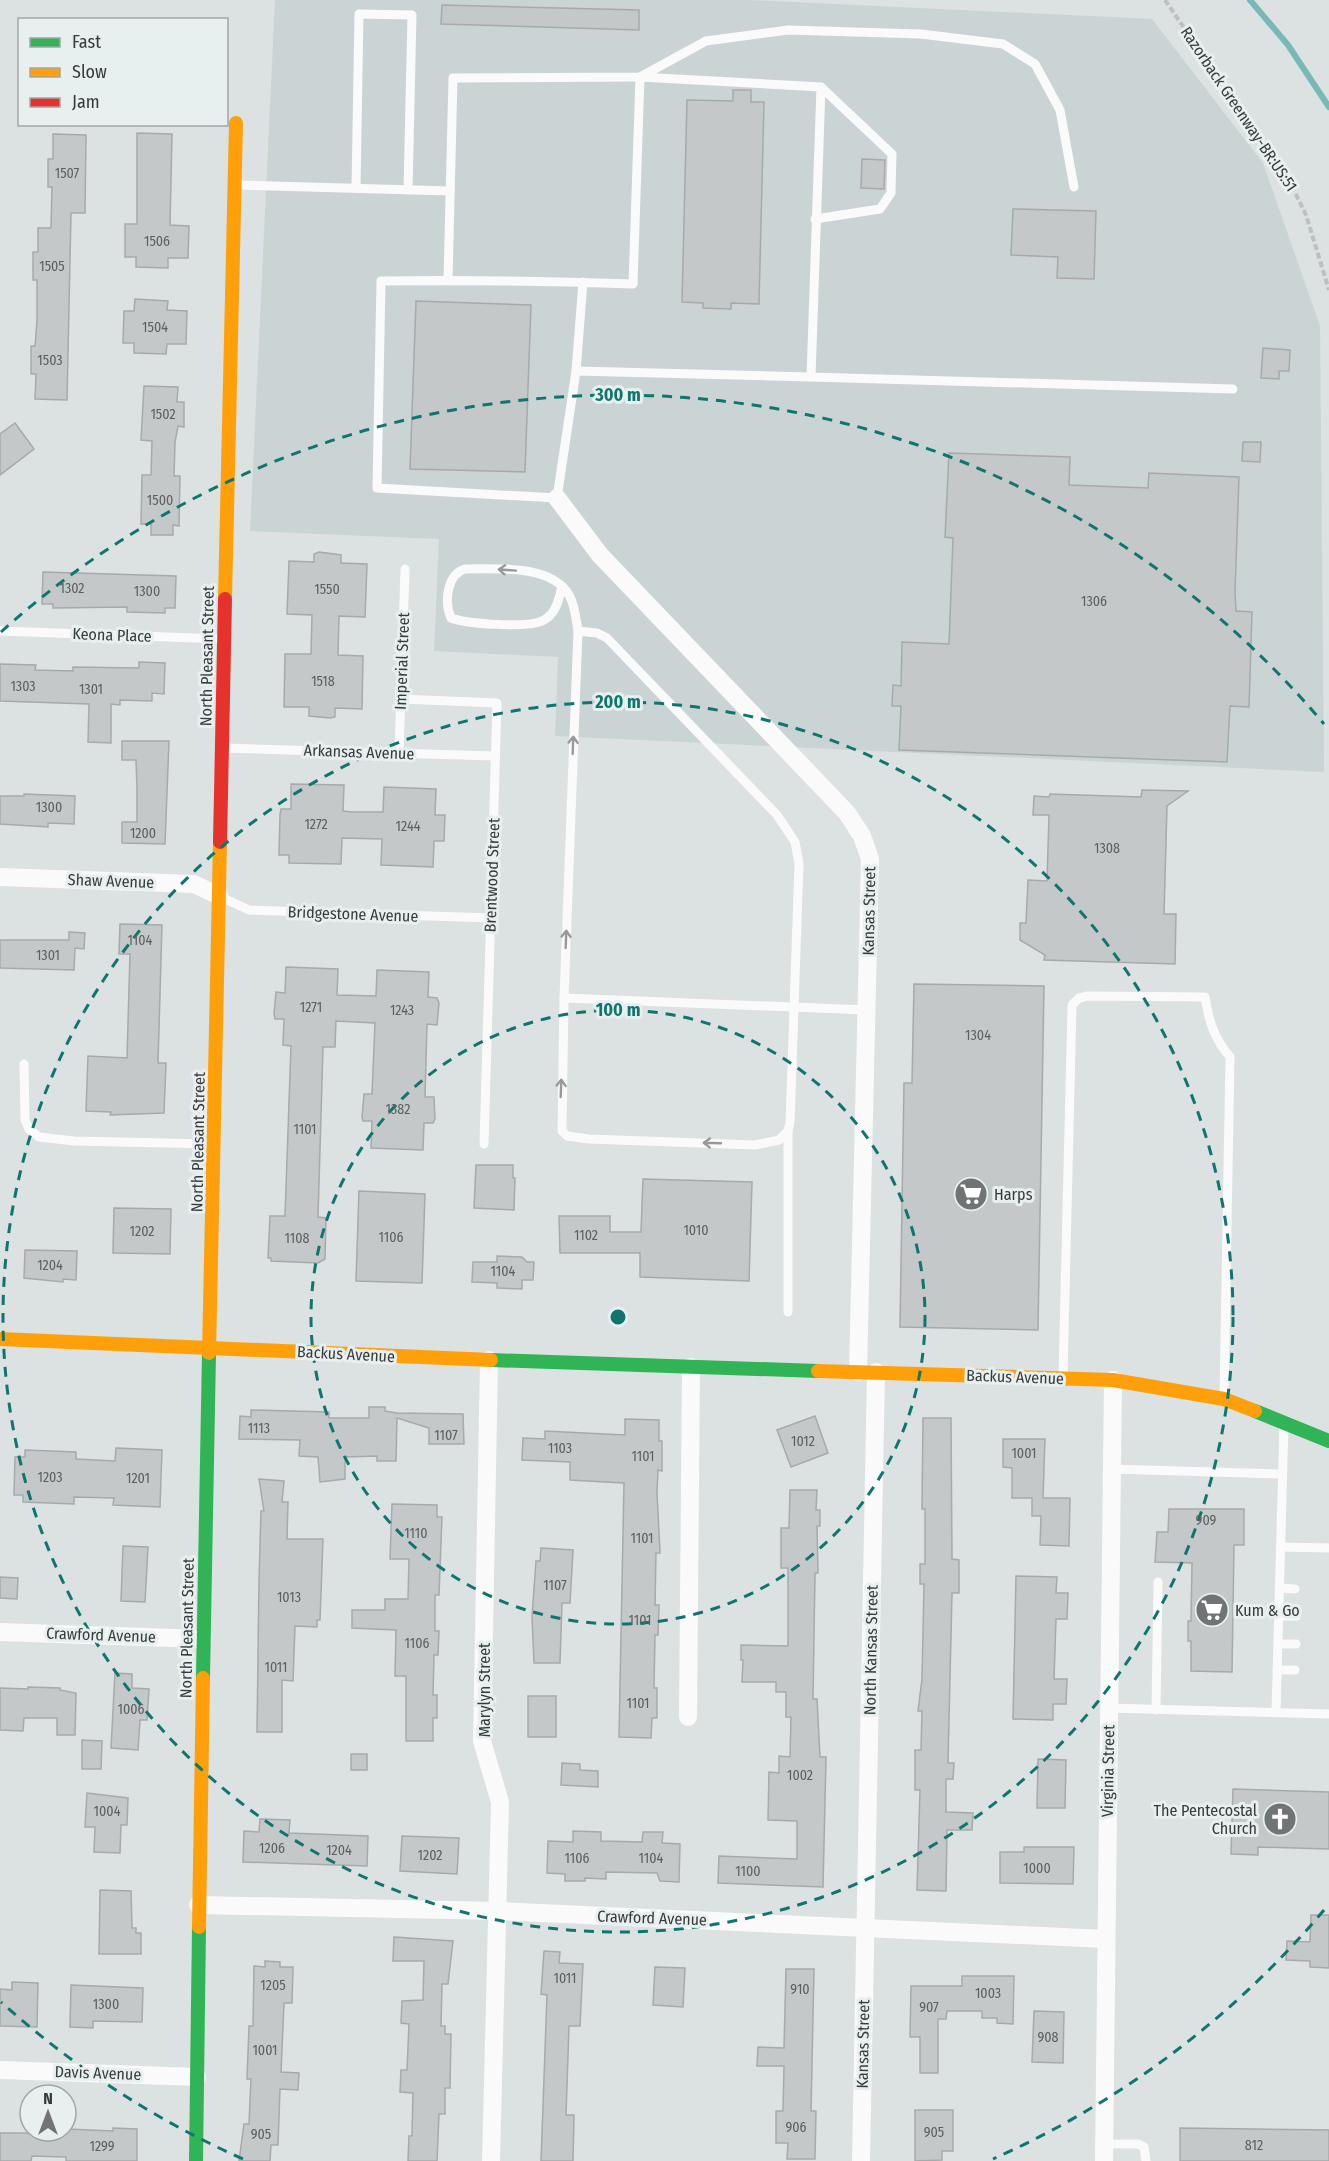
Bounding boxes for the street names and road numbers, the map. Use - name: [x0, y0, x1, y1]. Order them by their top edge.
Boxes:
- street label: Razorback Greenway-BR:US:51: [1177, 23, 1301, 195]
- street label: North Pleasant Street: [196, 585, 218, 726]
- street label: Imperial Street: [391, 611, 413, 710]
- street label: Keona Place: [72, 624, 152, 646]
- street label: Arkansas Avenue: [303, 741, 415, 763]
- street label: Brentwood Street: [481, 817, 504, 933]
- street label: Kansas Street: [859, 866, 879, 956]
- street label: Shaw Avenue: [67, 870, 155, 892]
- street label: Bridgestone Avenue: [287, 902, 419, 926]
- street label: North Pleasant Street: [187, 1071, 209, 1212]
- street label: Backus Avenue: [297, 1342, 395, 1366]
- street label: Backus Avenue: [966, 1366, 1064, 1388]
- street label: North Pleasant Street: [176, 1557, 198, 1698]
- street label: North Kansas Street: [860, 1584, 882, 1715]
- street label: Crawford Avenue: [46, 1624, 156, 1646]
- street label: Marylyn Street: [475, 1642, 494, 1737]
- street label: Virginia Street: [1098, 1724, 1118, 1817]
- street label: Crawford Avenue: [597, 1907, 707, 1929]
- street label: Kansas Street: [853, 1999, 873, 2089]
- street label: Davis Avenue: [54, 2062, 142, 2084]

